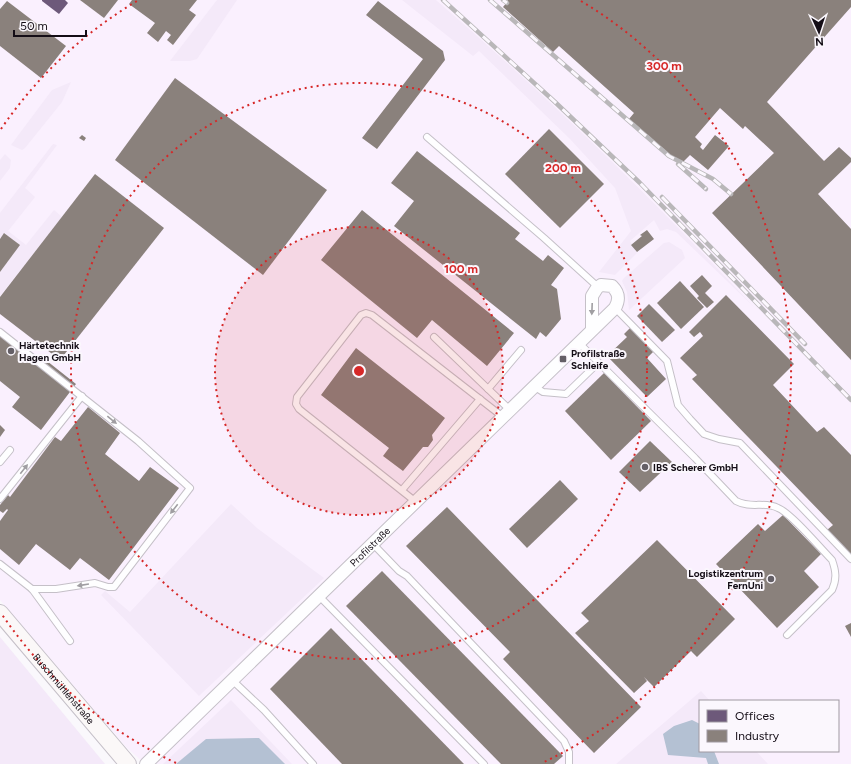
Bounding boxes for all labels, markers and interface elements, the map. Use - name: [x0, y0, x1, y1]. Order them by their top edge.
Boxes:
- scale bar: [14, 12, 86, 38]
- north arrow: [799, 12, 839, 52]
- text: 50 m: [20, 19, 48, 33]
- text: N: [815, 35, 824, 48]
- text: 300 m: [646, 59, 682, 73]
- text: 200 m: [545, 161, 581, 175]
- text: 100 m: [444, 262, 478, 276]
- one-way arrow: [589, 303, 595, 316]
- place label: Härtetechnik Hagen GmbH: [19, 339, 81, 364]
- marker: Härtetechnik Hagen GmbH: [6, 346, 16, 356]
- place label: Profilstraße Schleife: [571, 347, 625, 372]
- marker: Profilstraße Schleife: [558, 354, 568, 364]
- centre of rings: [352, 364, 366, 378]
- one-way arrow: [107, 416, 118, 424]
- place label: IBS Scherer GmbH: [653, 461, 738, 474]
- marker: IBS Scherer GmbH: [640, 462, 650, 472]
- one-way arrow: [20, 463, 29, 474]
- one-way arrow: [169, 504, 178, 515]
- street label: Profilstraße: [347, 524, 393, 569]
- place label: Logistikzentrum FernUni: [688, 567, 763, 592]
- marker: Logistikzentrum FernUni: [766, 574, 776, 584]
- one-way arrow: [77, 582, 89, 588]
- street label: Buschmühlenstraße: [30, 651, 98, 727]
- legend: [699, 700, 839, 752]
- text: Offices: [735, 709, 775, 723]
- text: Industry: [735, 729, 780, 743]

